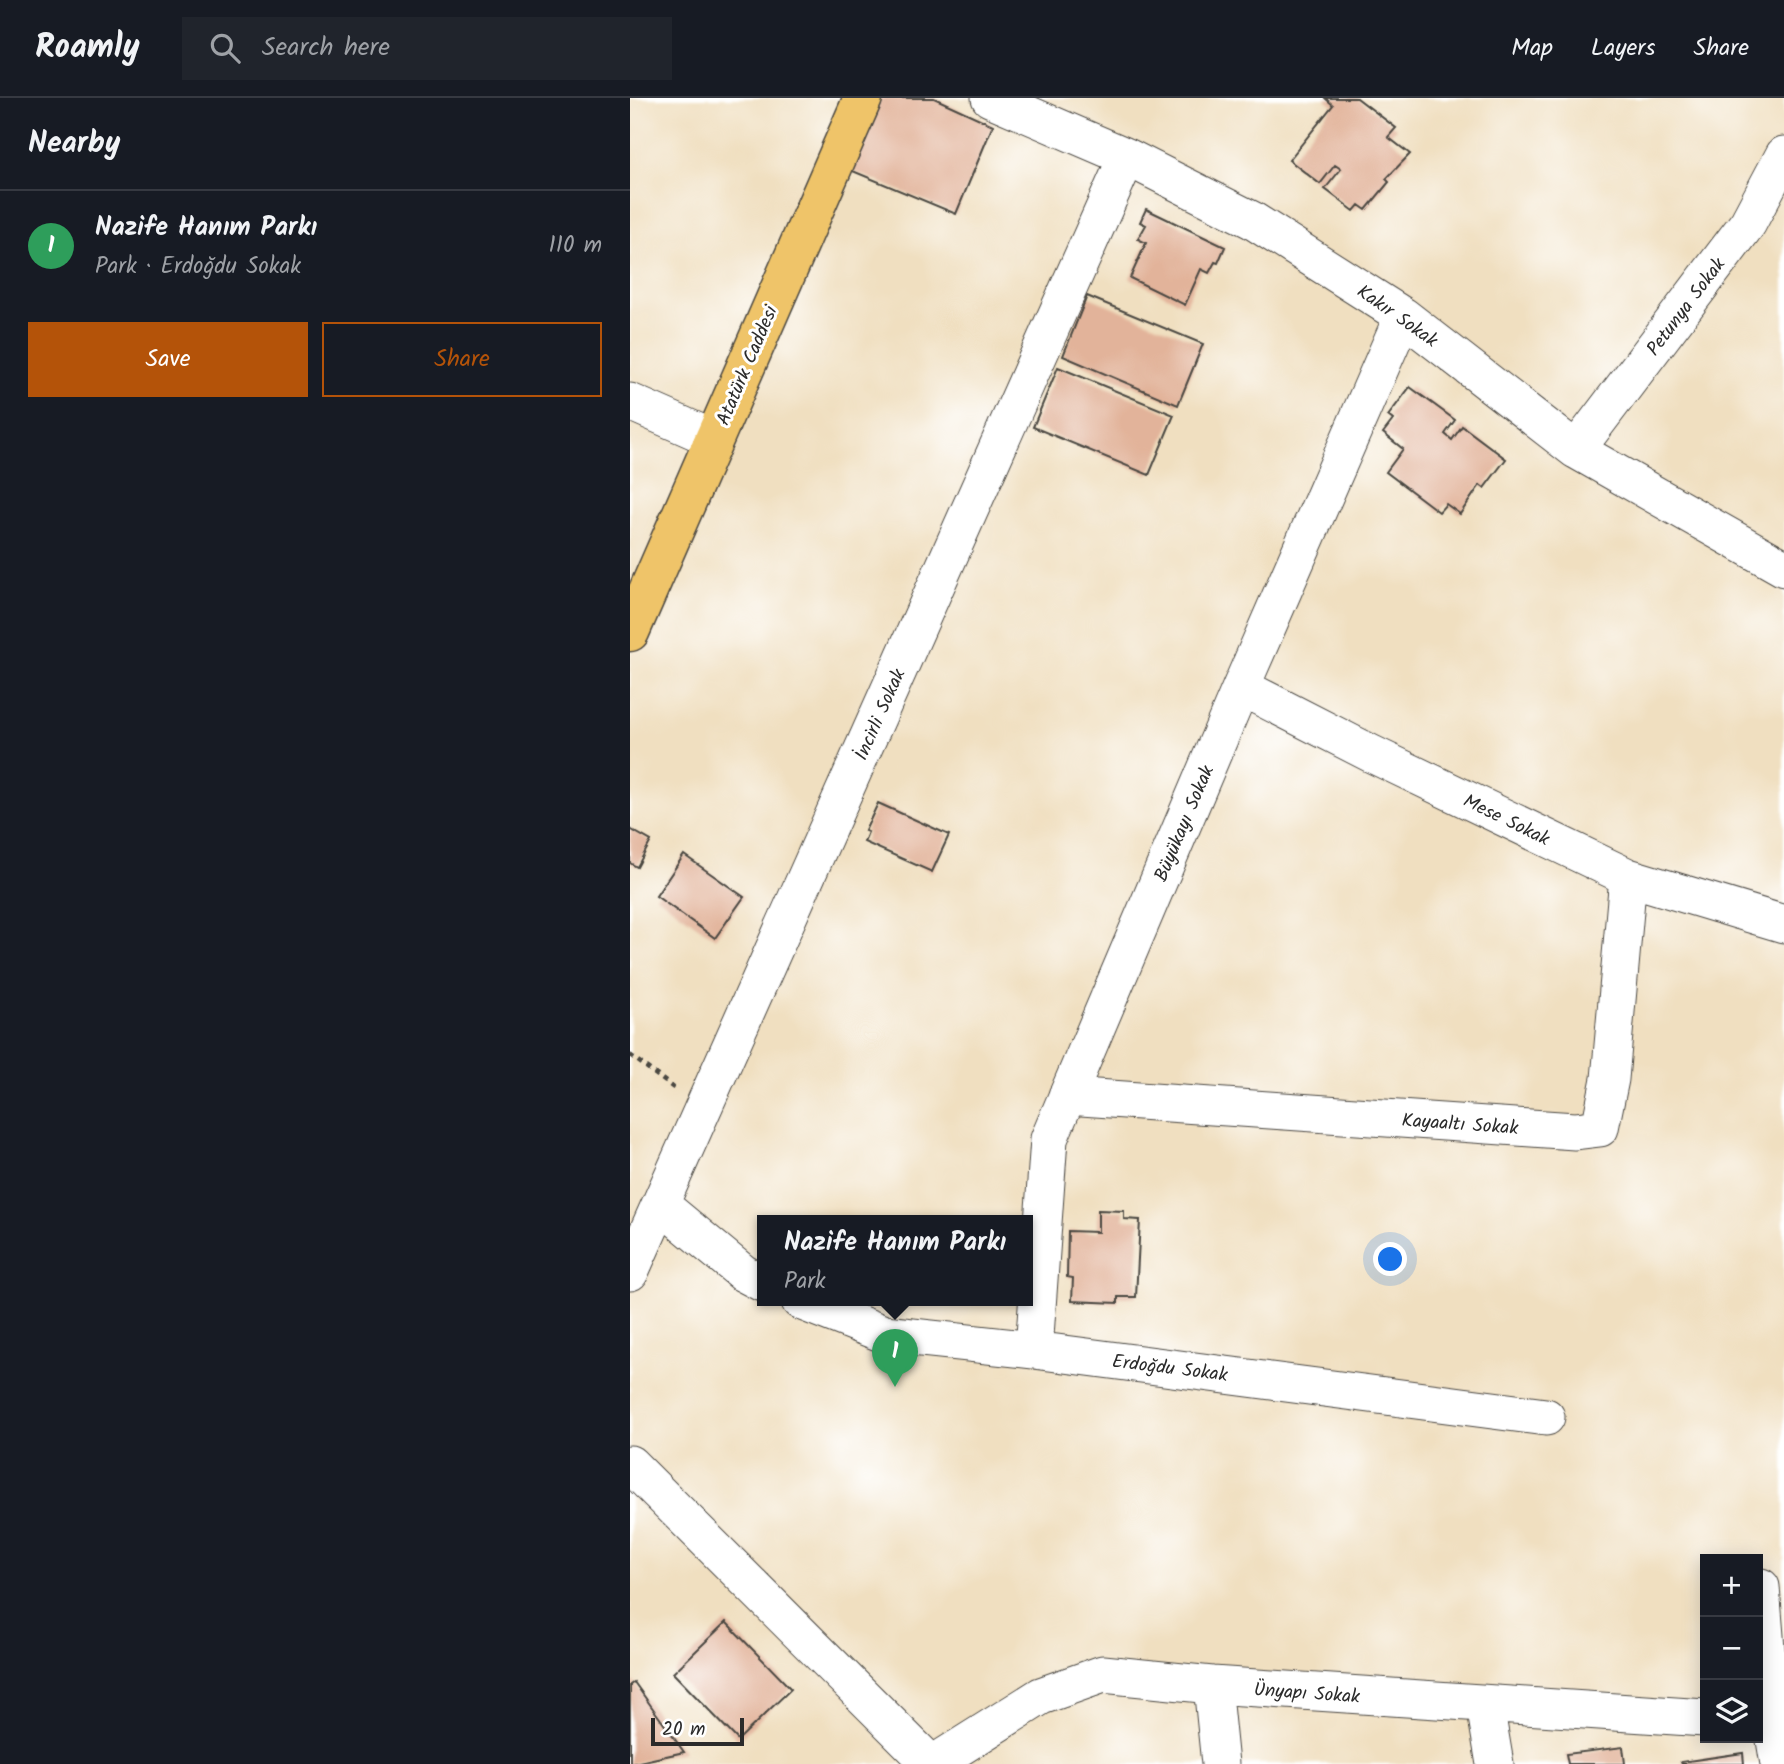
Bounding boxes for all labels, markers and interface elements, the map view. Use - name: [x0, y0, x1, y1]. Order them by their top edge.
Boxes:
- search box: [182, 17, 672, 80]
- text: Roamly: [35, 22, 140, 75]
- text: Search here: [262, 27, 390, 69]
- icon: search: [206, 29, 244, 67]
- text: Map: [1511, 29, 1553, 68]
- text: Layers: [1591, 29, 1655, 68]
- text: Share: [1693, 29, 1749, 68]
- text: Nearby: [28, 120, 120, 168]
- text: Nazife Hanım Parkı: [95, 207, 317, 249]
- text: 1: [48, 228, 54, 264]
- text: 110 m: [549, 228, 602, 264]
- text: Park · Erdoğdu Sokak: [95, 249, 301, 285]
- street label: Petunya Sokak: [1640, 252, 1734, 363]
- street label: Kakır Sokak: [1350, 278, 1444, 356]
- street label: Atatürk Caddesi: [709, 300, 787, 430]
- button: Save: [28, 322, 308, 397]
- button: Share: [322, 322, 602, 397]
- street label: İncirli Sokak: [847, 664, 914, 765]
- street label: Büyükayı Sokak: [1147, 761, 1223, 887]
- street label: Mese Sokak: [1458, 787, 1555, 855]
- street label: Kayaaltı Sokak: [1401, 1106, 1519, 1144]
- popup: [757, 1215, 1033, 1306]
- text: Nazife Hanım Parkı: [784, 1222, 1006, 1264]
- your location: [1373, 1242, 1407, 1276]
- text: Park: [784, 1264, 826, 1300]
- pin: 1: [872, 1329, 918, 1387]
- street label: Erdoğdu Sokak: [1110, 1347, 1229, 1391]
- map controls: [1700, 1554, 1763, 1743]
- button: +: [1700, 1554, 1763, 1617]
- button: −: [1700, 1617, 1763, 1680]
- street label: Ünyapı Sokak: [1253, 1675, 1361, 1713]
- button: layers: [1700, 1680, 1763, 1743]
- scale bar: [651, 1715, 744, 1747]
- text: 20 m: [662, 1715, 705, 1745]

